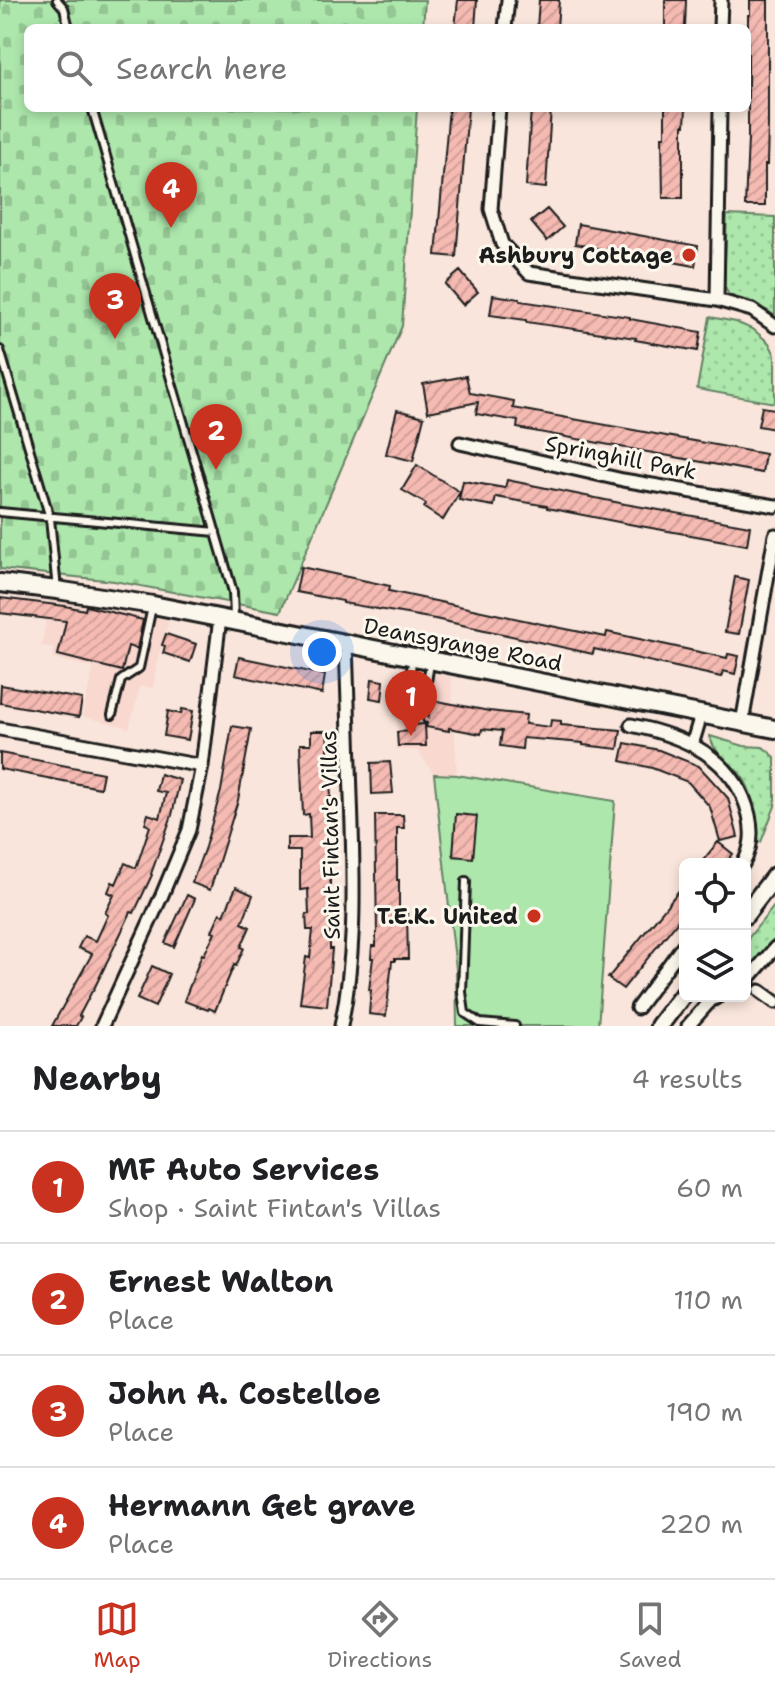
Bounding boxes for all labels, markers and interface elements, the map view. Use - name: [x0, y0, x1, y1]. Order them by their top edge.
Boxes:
- search box: [24, 24, 751, 112]
- icon: search: [52, 46, 96, 90]
- text: Search here: [116, 48, 287, 89]
- pin: 4: [145, 162, 197, 228]
- place label: Ashbury Cottage: [478, 241, 673, 270]
- marker: Ashbury Cottage: [680, 246, 698, 264]
- pin: 3: [89, 273, 141, 339]
- pin: 2: [190, 404, 242, 470]
- street label: Springhill Park: [543, 429, 699, 486]
- street label: Deansgrange Road: [361, 611, 565, 678]
- your location: [302, 632, 342, 672]
- pin: 1: [385, 670, 437, 736]
- street label: Saint Fintan's Villas: [314, 730, 347, 940]
- map controls: [679, 858, 751, 1002]
- button: locate: [679, 858, 751, 930]
- place label: T.E.K. United: [377, 902, 518, 931]
- marker: T.E.K. United: [525, 907, 543, 925]
- button: layers: [679, 930, 751, 1002]
- text: Nearby: [32, 1055, 162, 1101]
- text: 4 results: [631, 1061, 743, 1096]
- text: MF Auto Services: [108, 1149, 379, 1190]
- text: 1: [52, 1170, 64, 1205]
- text: 60 m: [676, 1170, 743, 1205]
- text: Shop · Saint Fintan's Villas: [108, 1190, 441, 1225]
- text: Ernest Walton: [108, 1261, 334, 1302]
- text: 2: [49, 1282, 67, 1317]
- text: 110 m: [673, 1282, 743, 1317]
- text: Place: [108, 1302, 174, 1337]
- text: John A. Costelloe: [108, 1373, 381, 1414]
- text: 3: [49, 1394, 67, 1429]
- text: 190 m: [666, 1394, 743, 1429]
- text: Place: [108, 1414, 174, 1449]
- text: Hermann Get grave: [108, 1485, 416, 1526]
- text: 4: [49, 1506, 67, 1541]
- text: 220 m: [659, 1506, 743, 1541]
- text: Place: [108, 1526, 174, 1561]
- tab: Map: [93, 1597, 141, 1674]
- tab: Directions: [327, 1597, 432, 1674]
- tab: Saved: [619, 1597, 682, 1674]

